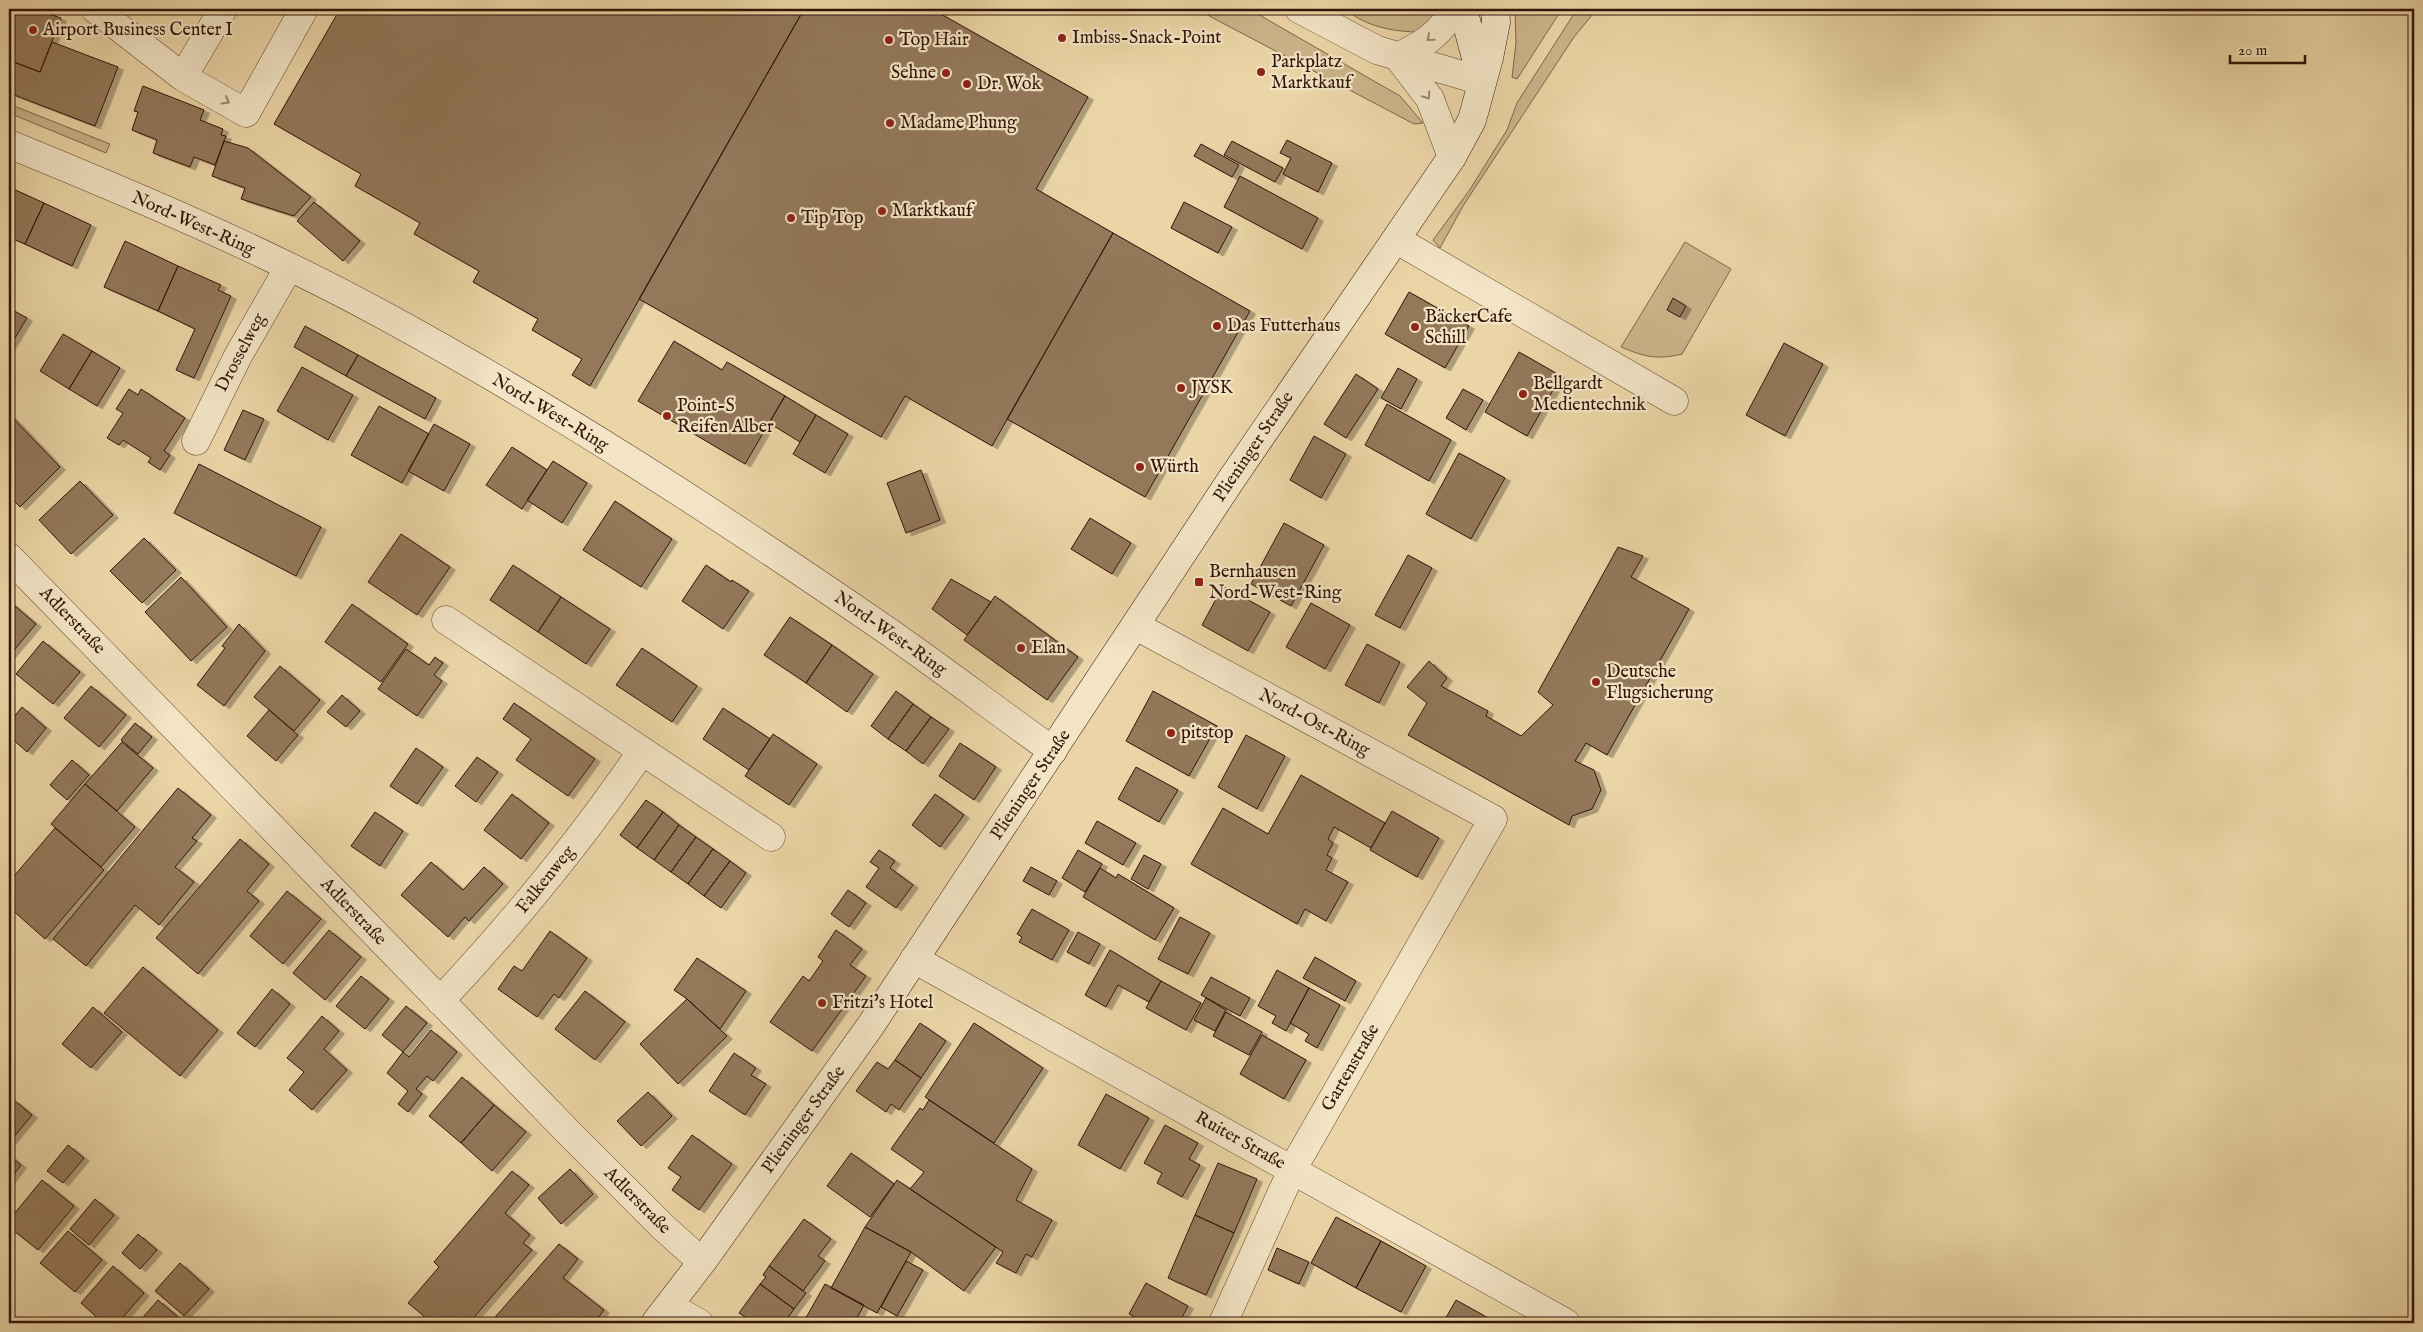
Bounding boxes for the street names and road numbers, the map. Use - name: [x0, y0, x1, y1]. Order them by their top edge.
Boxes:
- street label: Nord-West-Ring: [128, 187, 258, 262]
- street label: Drosselweg: [211, 309, 271, 396]
- street label: Nord-West-Ring: [487, 369, 613, 457]
- street label: Plieninger Straße: [1209, 387, 1299, 507]
- street label: Adlerstraße: [33, 581, 110, 660]
- street label: Nord-West-Ring: [829, 587, 951, 682]
- street label: Nord-Ost-Ring: [1254, 684, 1374, 762]
- street label: Plieninger Straße: [986, 725, 1076, 845]
- street label: Falkenweg: [512, 841, 581, 919]
- street label: Adlerstraße: [314, 872, 391, 951]
- street label: Gartenstraße: [1317, 1020, 1385, 1116]
- street label: Plieninger Straße: [757, 1061, 851, 1179]
- street label: Ruiter Straße: [1191, 1107, 1289, 1175]
- street label: Adlerstraße: [598, 1162, 676, 1240]

